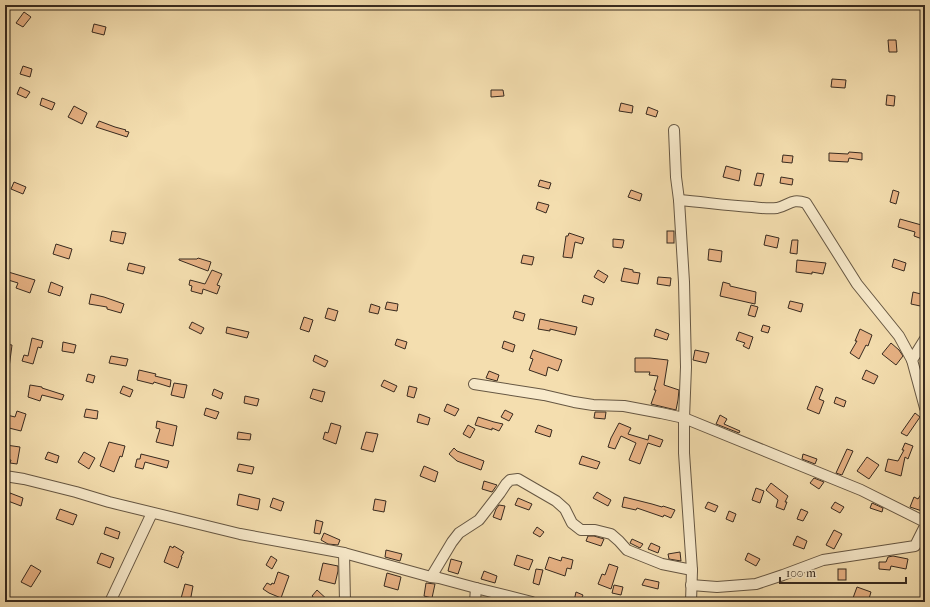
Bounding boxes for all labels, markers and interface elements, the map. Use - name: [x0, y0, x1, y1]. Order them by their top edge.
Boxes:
- scale bar: [780, 559, 906, 585]
- text: 100 m: [786, 566, 816, 580]

